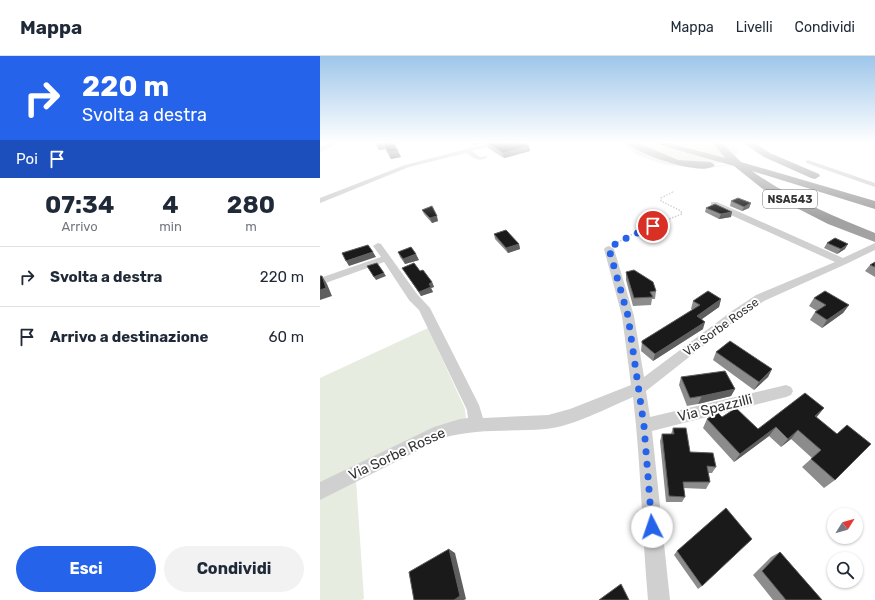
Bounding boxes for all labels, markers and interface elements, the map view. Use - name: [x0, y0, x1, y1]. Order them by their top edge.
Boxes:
- text: Mappa: [20, 16, 82, 39]
- text: Mappa: [670, 19, 714, 36]
- text: Livelli: [736, 19, 773, 36]
- text: Condividi: [795, 19, 855, 36]
- text: 220 m: [82, 70, 169, 103]
- icon: right: [16, 72, 68, 124]
- text: Svolta a destra: [82, 104, 207, 126]
- icon: arrive: [46, 148, 68, 170]
- text: Poi: [16, 150, 38, 168]
- road number: NSA543: [763, 190, 817, 208]
- text: 07:34: [45, 191, 114, 219]
- text: 4: [162, 191, 179, 219]
- text: 280: [227, 191, 275, 219]
- pin: [636, 209, 670, 243]
- icon: arrive: [642, 215, 664, 237]
- text: Arrivo: [62, 219, 98, 234]
- text: min: [159, 219, 182, 234]
- text: m: [245, 219, 257, 234]
- icon: right: [16, 266, 38, 288]
- text: Svolta a destra: [50, 268, 162, 286]
- text: 220 m: [260, 268, 304, 286]
- street label: Via Sorbe Rosse: [681, 295, 762, 359]
- icon: arrive: [16, 326, 38, 348]
- text: Arrivo a destinazione: [50, 328, 208, 346]
- text: 60 m: [268, 328, 304, 346]
- street label: Via Spazzilli: [676, 391, 754, 425]
- street label: Via Sorbe Rosse: [346, 424, 448, 484]
- position arrow: [631, 506, 673, 548]
- north arrow: [827, 508, 863, 544]
- map controls: [827, 508, 863, 588]
- button: Esci: [16, 546, 156, 592]
- button: Condividi: [164, 546, 304, 592]
- button: search: [827, 552, 863, 588]

